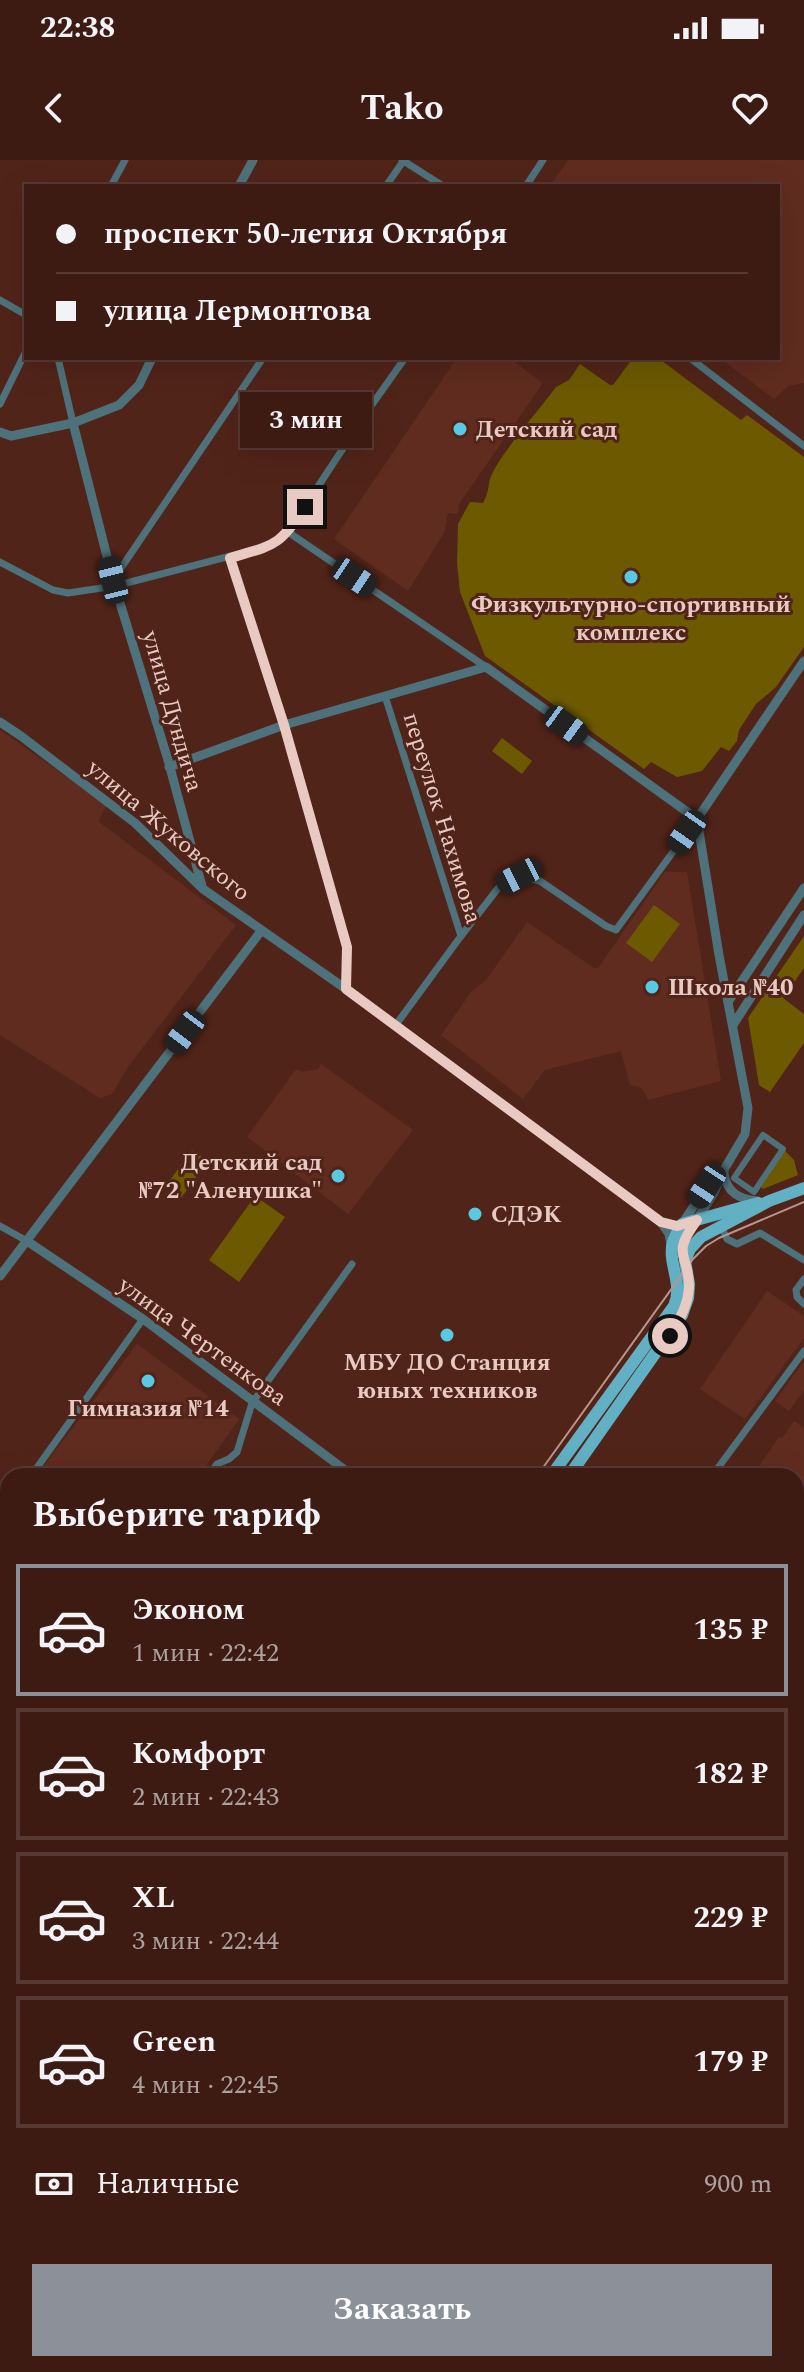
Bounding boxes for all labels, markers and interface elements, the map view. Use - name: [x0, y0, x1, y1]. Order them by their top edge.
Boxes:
- text: 22:38: [40, 5, 115, 51]
- text: Tako: [360, 81, 444, 136]
- icon: back: [32, 86, 76, 130]
- icon: heart: [728, 86, 772, 130]
- text: проспект 50-летия Октября: [104, 211, 508, 257]
- text: улица Лермонтова: [104, 288, 371, 334]
- callout: 3 мин: [239, 391, 371, 447]
- text: 3 мин: [269, 400, 343, 440]
- place label: Детский сад: [476, 412, 617, 448]
- marker: Детский сад: [451, 420, 469, 438]
- route end: [287, 489, 323, 525]
- car: [96, 554, 130, 606]
- car: [327, 554, 381, 600]
- marker: Физкультурно-спортивный комплекс: [622, 568, 640, 586]
- place label: Физкультурно-спортивный комплекс: [471, 587, 791, 651]
- street label: улица Дундича: [132, 626, 212, 796]
- car: [540, 701, 592, 749]
- street label: переулок Нахимова: [393, 708, 491, 929]
- street label: улица Жуковского: [78, 751, 258, 910]
- car: [663, 805, 711, 859]
- car: [492, 854, 546, 898]
- place label: Школа №40: [668, 970, 793, 1006]
- marker: Школа №40: [643, 978, 661, 996]
- car: [161, 1006, 209, 1058]
- place label: Детский сад №72 "Аленушка": [139, 1145, 322, 1209]
- car: [684, 1159, 730, 1213]
- marker: Детский сад №72 "Аленушка": [329, 1167, 347, 1185]
- place label: СДЭК: [491, 1197, 562, 1233]
- marker: СДЭК: [466, 1205, 484, 1223]
- street label: улица Чертенкова: [110, 1267, 295, 1416]
- route start: [652, 1318, 688, 1354]
- marker: МБУ ДО Станция юных техников: [438, 1326, 456, 1344]
- place label: МБУ ДО Станция юных техников: [343, 1345, 551, 1409]
- marker: Гимназия №14: [139, 1372, 157, 1390]
- place label: Гимназия №14: [67, 1391, 229, 1427]
- text: Выберите тариф: [32, 1488, 321, 1543]
- text: Эконом: [132, 1587, 245, 1633]
- icon: car: [36, 1594, 108, 1666]
- text: 135 ₽: [693, 1607, 768, 1653]
- text: 1 мин · 22:42: [132, 1633, 279, 1673]
- text: Комфорт: [132, 1731, 265, 1777]
- icon: car: [36, 1738, 108, 1810]
- text: 182 ₽: [693, 1751, 768, 1797]
- text: 2 мин · 22:43: [132, 1777, 279, 1817]
- text: XL: [132, 1875, 175, 1921]
- icon: car: [36, 1882, 108, 1954]
- text: 229 ₽: [693, 1895, 768, 1941]
- text: 3 мин · 22:44: [132, 1921, 279, 1961]
- text: Green: [132, 2019, 216, 2065]
- icon: car: [36, 2026, 108, 2098]
- text: 179 ₽: [693, 2039, 768, 2085]
- text: 4 мин · 22:45: [132, 2065, 279, 2105]
- text: Наличные: [96, 2161, 240, 2207]
- icon: cash: [32, 2162, 76, 2206]
- text: 900 m: [704, 2164, 772, 2204]
- button: Заказать: [32, 2264, 772, 2356]

